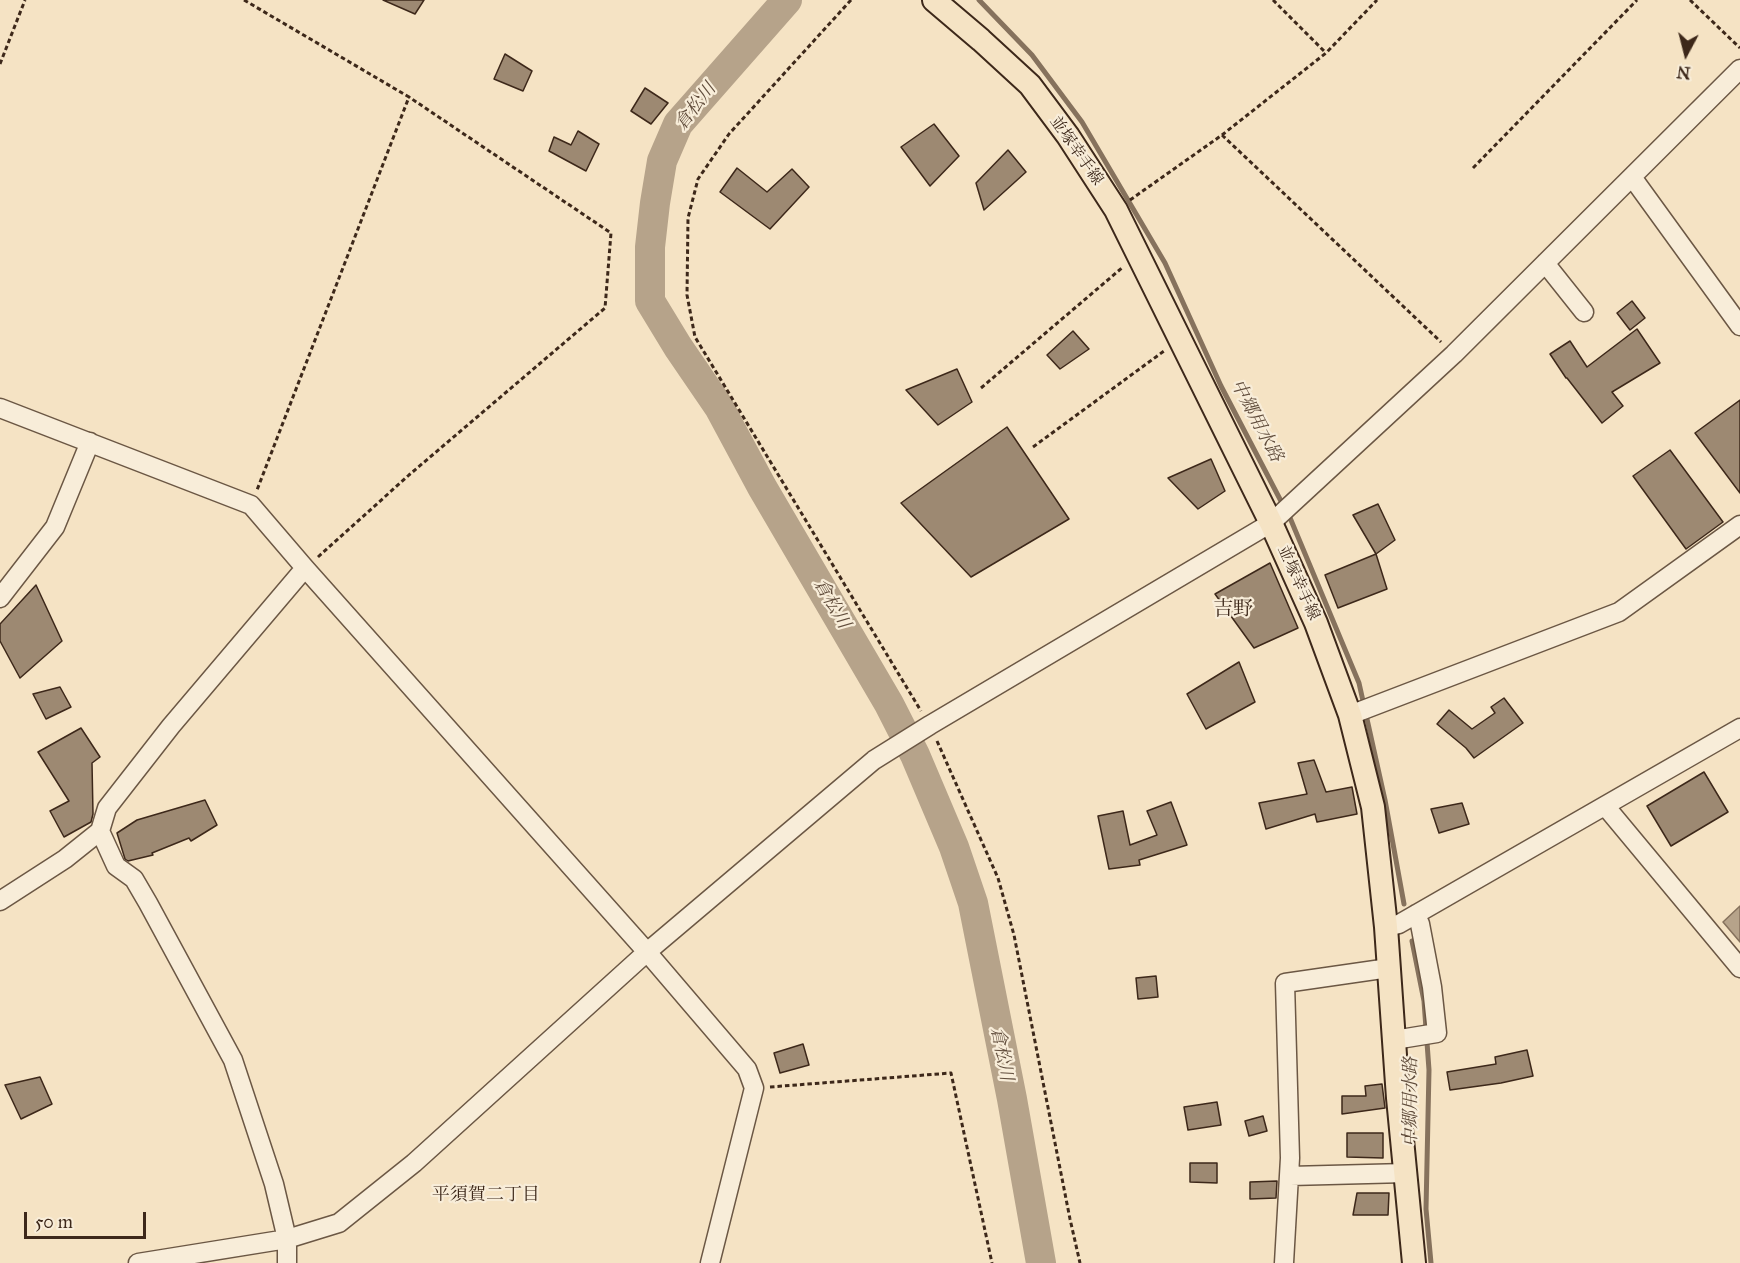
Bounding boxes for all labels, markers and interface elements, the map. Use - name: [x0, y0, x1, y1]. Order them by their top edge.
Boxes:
- north arrow: [1656, 24, 1716, 84]
- text: N: [1676, 62, 1692, 83]
- water label: 倉松川: [671, 79, 721, 135]
- street label: 並塚幸手線: [1045, 113, 1107, 189]
- water label: 中郷用水路: [1225, 376, 1287, 466]
- street label: 並塚幸手線: [1273, 543, 1323, 623]
- water label: 倉松川: [808, 575, 854, 633]
- district label: 吉野: [1213, 598, 1253, 622]
- water label: 倉松川: [985, 1025, 1017, 1083]
- water label: 中郷用水路: [1401, 1057, 1423, 1147]
- district label: 平須賀二丁目: [432, 1185, 540, 1207]
- scale bar: [27, 1200, 148, 1238]
- text: 50 m: [35, 1211, 73, 1233]

